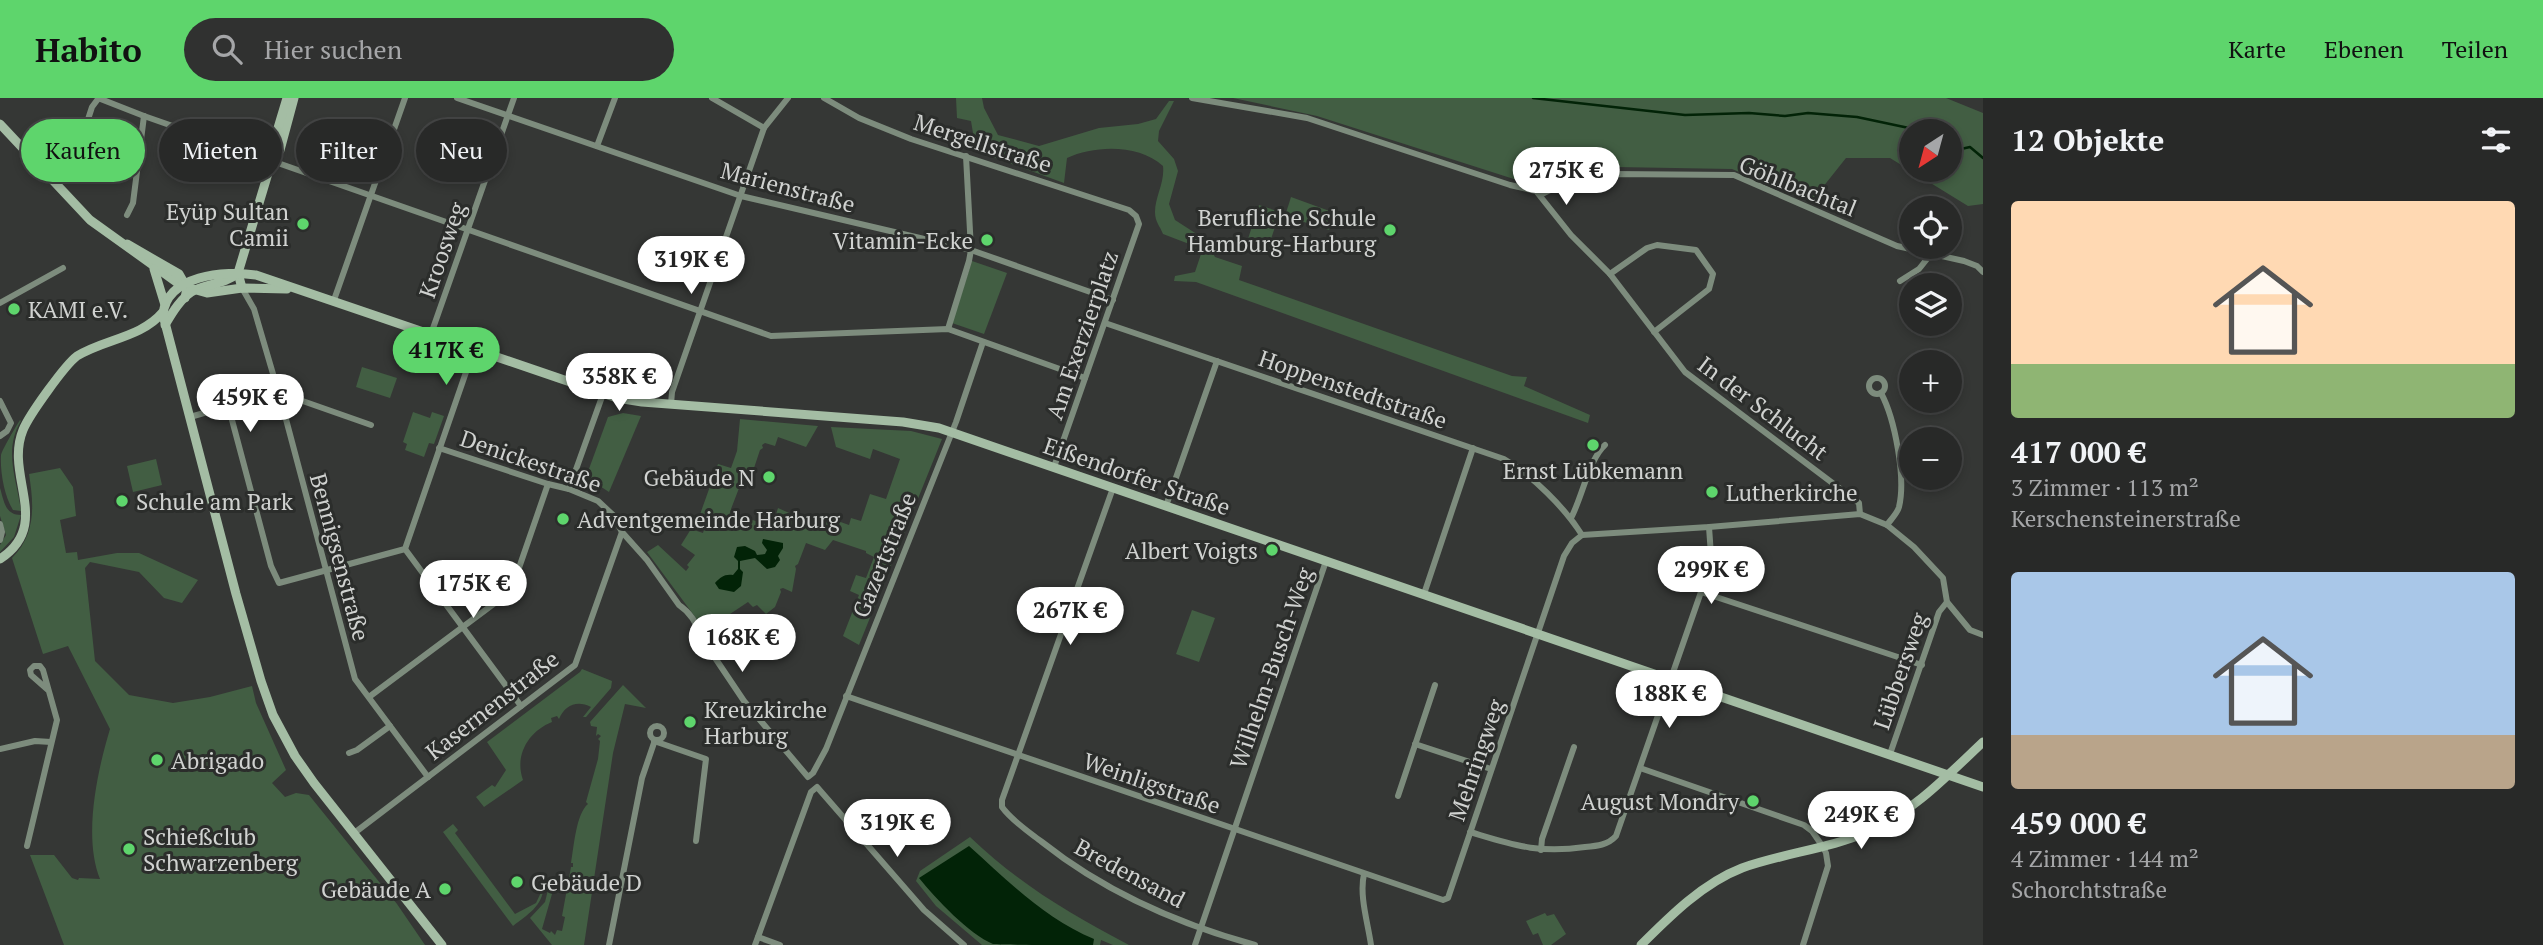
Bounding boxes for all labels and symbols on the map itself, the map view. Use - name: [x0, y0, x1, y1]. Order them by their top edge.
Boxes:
- street label: Mergellstraße: [910, 106, 1056, 180]
- north arrow: [1899, 119, 1962, 182]
- pin: 275K €: [1509, 148, 1623, 207]
- street label: Göhlbachtal: [1735, 148, 1862, 224]
- street label: Marienstraße: [717, 154, 859, 220]
- place label: Eyüp Sultan Camii: [166, 196, 289, 253]
- street label: Kroosweg: [411, 197, 473, 302]
- place label: Berufliche Schule Hamburg-Harburg: [1187, 202, 1377, 259]
- marker: Eyüp Sultan Camii: [295, 216, 311, 232]
- marker: Berufliche Schule Hamburg-Harburg: [1382, 222, 1398, 238]
- place label: Vitamin-Ecke: [833, 225, 973, 256]
- marker: Vitamin-Ecke: [979, 232, 995, 248]
- pin: 319K €: [634, 236, 748, 296]
- street label: Am Exerzierplatz: [1039, 247, 1125, 423]
- place label: KAMI e.V.: [28, 294, 128, 325]
- marker: KAMI e.V.: [6, 301, 22, 317]
- pin: 417K €: [389, 328, 503, 387]
- street label: Hoppenstedtstraße: [1255, 342, 1451, 436]
- street label: In der Schlucht: [1692, 349, 1835, 467]
- pin: 358K €: [562, 354, 676, 413]
- pin: 459K €: [193, 374, 307, 434]
- street label: Denickestraße: [456, 422, 606, 500]
- street label: Eißendorfer Straße: [1040, 430, 1234, 522]
- marker: Ernst Lübkemann: [1585, 437, 1601, 453]
- place label: Ernst Lübkemann: [1503, 455, 1683, 486]
- place label: Gebäude N: [643, 462, 755, 493]
- marker: Gebäude N: [761, 469, 777, 485]
- street label: Bennigsenstraße: [303, 470, 377, 644]
- place label: Lutherkirche: [1726, 477, 1858, 508]
- marker: Lutherkirche: [1704, 484, 1720, 500]
- place label: Schule am Park: [136, 486, 293, 517]
- street label: Gazertstraße: [845, 488, 923, 622]
- marker: Schule am Park: [114, 493, 130, 509]
- place label: Adventgemeinde Harburg: [577, 504, 841, 535]
- marker: Adventgemeinde Harburg: [555, 511, 571, 527]
- place label: Albert Voigts: [1125, 535, 1258, 566]
- marker: Albert Voigts: [1264, 542, 1280, 558]
- pin: 299K €: [1654, 546, 1768, 606]
- pin: 175K €: [416, 560, 530, 620]
- street label: Wilhelm-Busch-Weg: [1222, 562, 1320, 773]
- pin: 267K €: [1013, 588, 1127, 647]
- street label: Lübbersweg: [1866, 608, 1935, 733]
- pin: 168K €: [685, 614, 799, 674]
- street label: Kasernenstraße: [419, 643, 565, 767]
- pin: 188K €: [1612, 670, 1726, 730]
- place label: Kreuzkirche Harburg: [704, 694, 827, 751]
- street label: Mehringweg: [1441, 694, 1512, 825]
- marker: Kreuzkirche Harburg: [682, 714, 698, 730]
- place label: Abrigado: [171, 745, 264, 776]
- street label: Weinligstraße: [1079, 745, 1225, 821]
- marker: Abrigado: [149, 752, 165, 768]
- place label: August Mondry: [1581, 786, 1739, 817]
- pin: 249K €: [1804, 792, 1918, 851]
- marker: August Mondry: [1745, 793, 1761, 809]
- pin: 319K €: [840, 800, 954, 859]
- place label: Schießclub Schwarzenberg: [143, 821, 299, 878]
- street label: Bredensand: [1070, 831, 1191, 915]
- marker: Schießclub Schwarzenberg: [121, 841, 137, 857]
- place label: Gebäude D: [531, 867, 642, 898]
- place label: Gebäude A: [321, 874, 431, 905]
- marker: Gebäude D: [509, 874, 525, 890]
- marker: Gebäude A: [437, 881, 453, 897]

